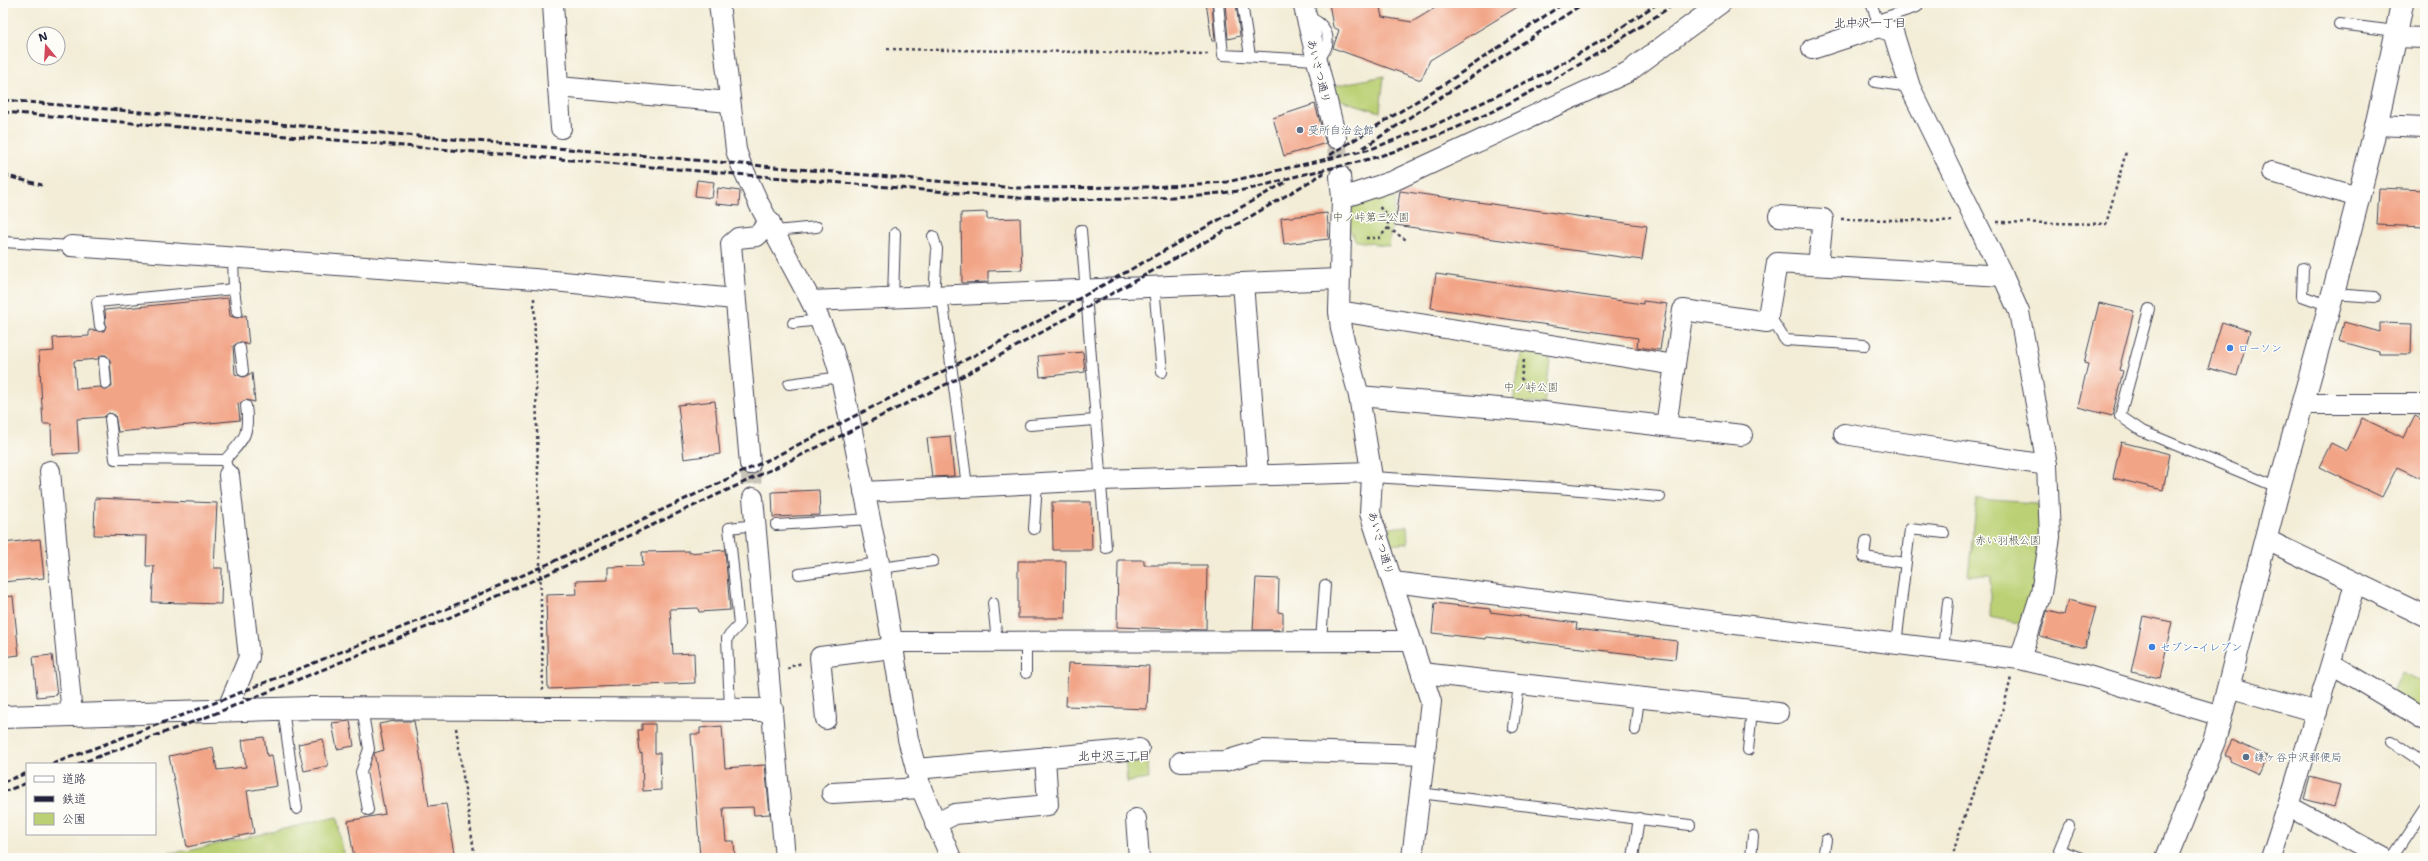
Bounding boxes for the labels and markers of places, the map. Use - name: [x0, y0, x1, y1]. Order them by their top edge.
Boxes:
- place label: 受所自治会館: [1308, 123, 1374, 138]
- marker: 受所自治会館: [1295, 125, 1305, 135]
- place label: ローソン: [2238, 341, 2282, 356]
- marker: ローソン: [2225, 343, 2235, 353]
- place label: セブン-イレブン: [2160, 640, 2242, 655]
- marker: セブン-イレブン: [2147, 642, 2157, 652]
- place label: 鎌ヶ谷中沢郵便局: [2254, 750, 2342, 765]
- marker: 鎌ヶ谷中沢郵便局: [2241, 752, 2251, 762]

